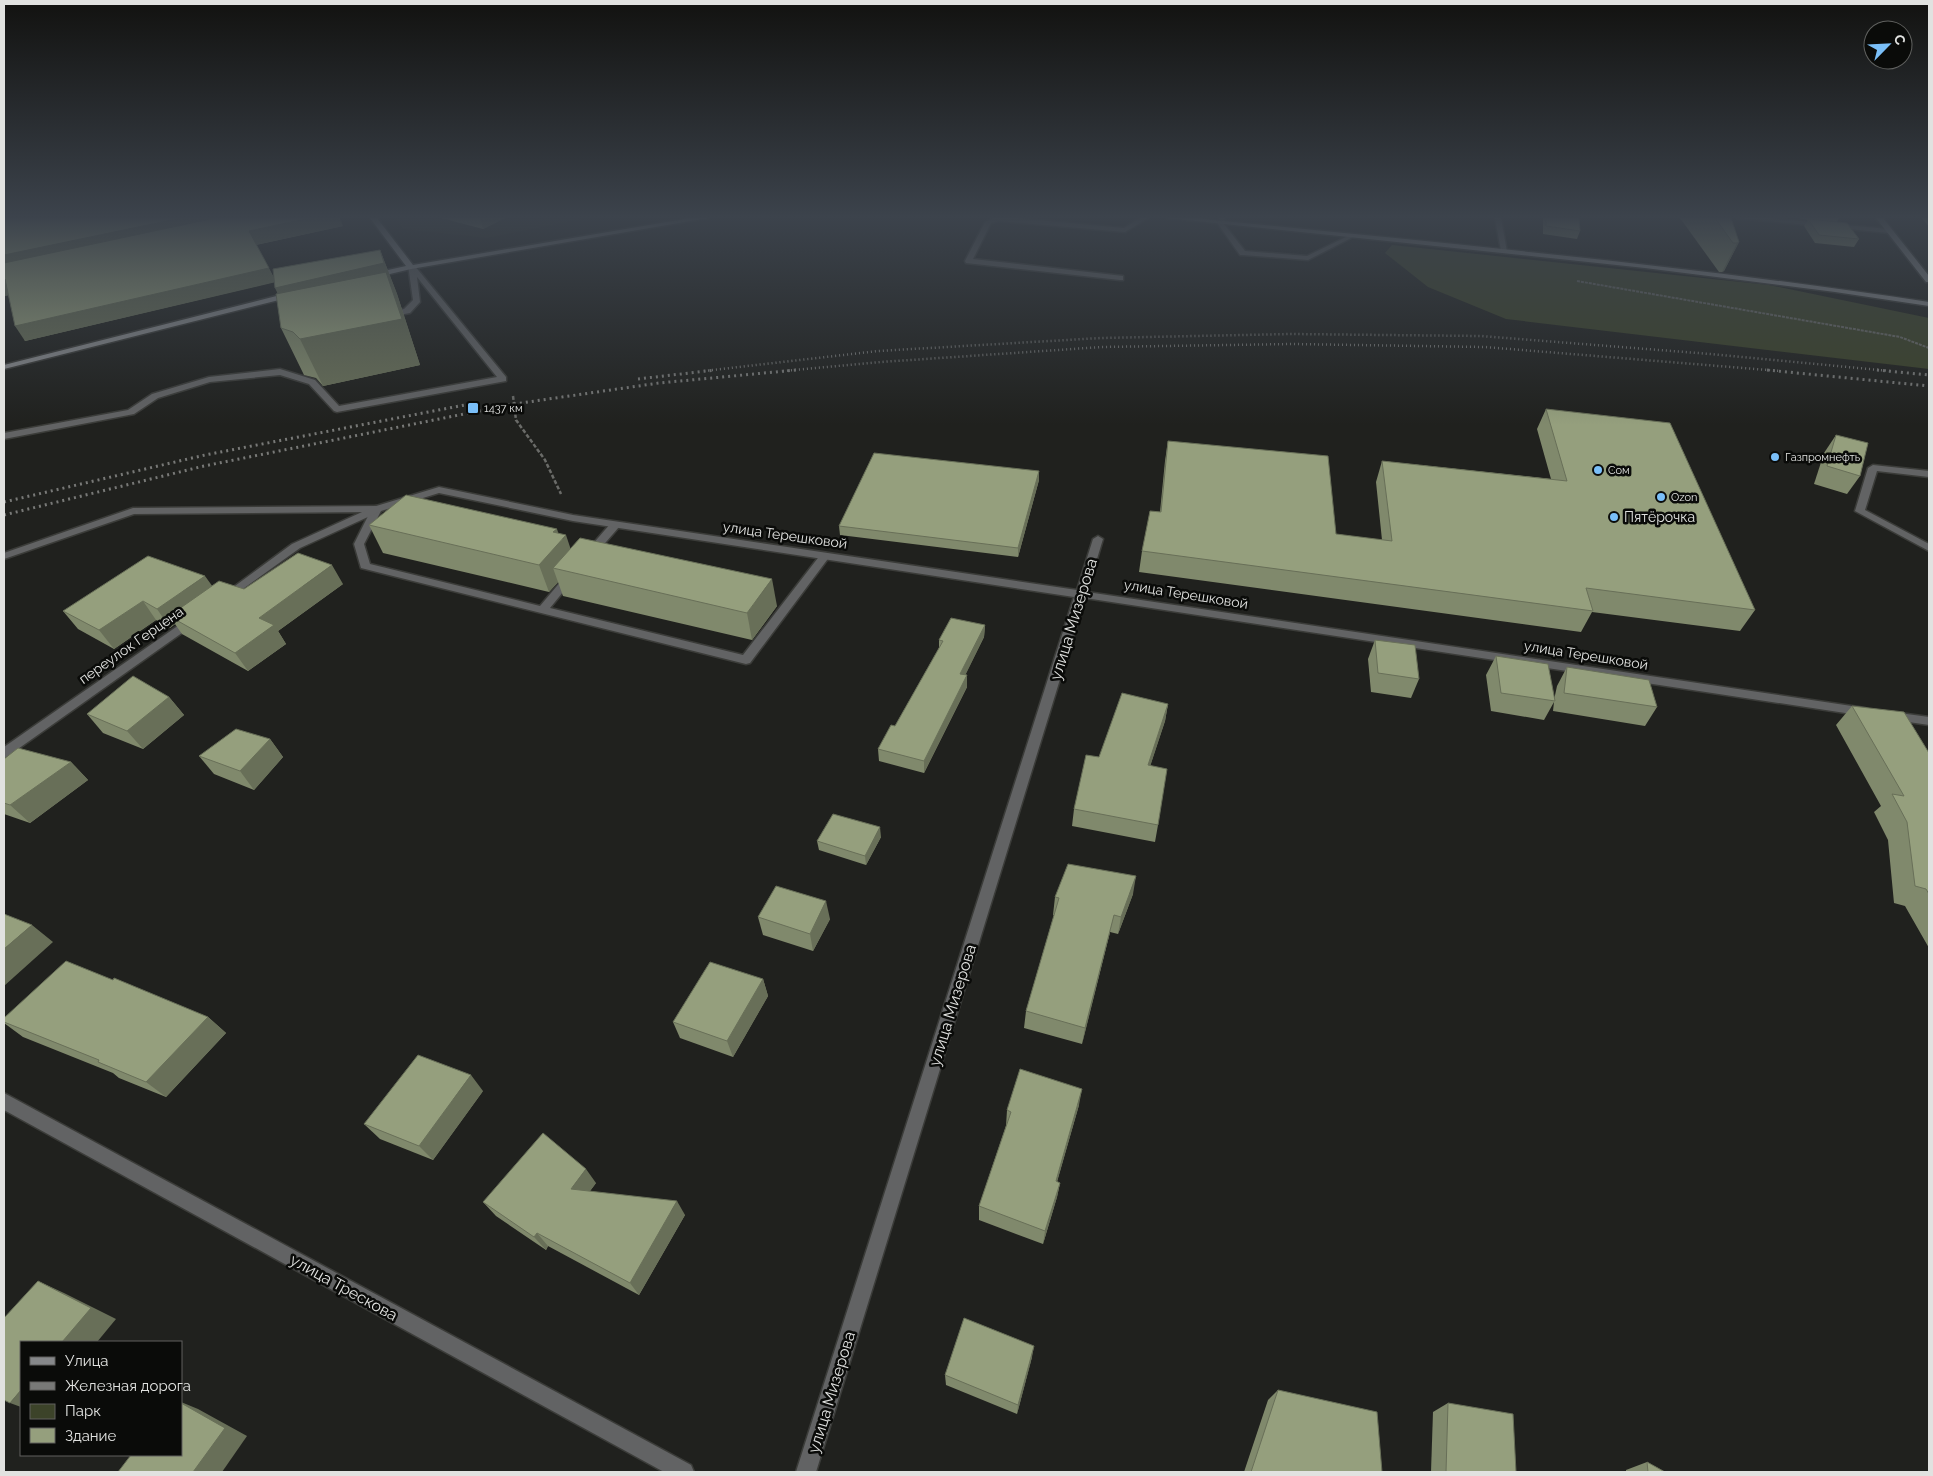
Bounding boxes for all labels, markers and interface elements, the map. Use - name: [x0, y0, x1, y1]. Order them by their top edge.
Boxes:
- north arrow: [1863, 20, 1913, 70]
- text: С: [1891, 32, 1909, 48]
- marker: 1437 км: [466, 401, 480, 415]
- place label: 1437 км: [484, 402, 523, 415]
- marker: Газпромнефть: [1769, 451, 1781, 463]
- place label: Газпромнефть: [1785, 451, 1861, 464]
- marker: Сом: [1592, 464, 1604, 476]
- place label: Сом: [1608, 464, 1630, 477]
- marker: Ozon: [1655, 491, 1667, 503]
- place label: Ozon: [1671, 491, 1698, 504]
- place label: Пятёрочка: [1624, 509, 1695, 525]
- marker: Пятёрочка: [1608, 511, 1620, 523]
- street label: улица Терешковой: [722, 518, 848, 552]
- street label: улица Мизерова: [1046, 556, 1101, 682]
- street label: улица Терешковой: [1123, 576, 1249, 612]
- street label: переулок Герцена: [76, 603, 186, 687]
- street label: улица Терешковой: [1523, 637, 1649, 673]
- street label: улица Мизерова: [925, 942, 980, 1068]
- street label: улица Трескова: [287, 1250, 401, 1325]
- street label: улица Мизерова: [804, 1329, 859, 1455]
- legend: [20, 1341, 182, 1456]
- text: Улица: [65, 1352, 109, 1370]
- text: Железная дорога: [65, 1377, 191, 1395]
- text: Парк: [65, 1402, 101, 1420]
- text: Здание: [65, 1427, 117, 1445]

